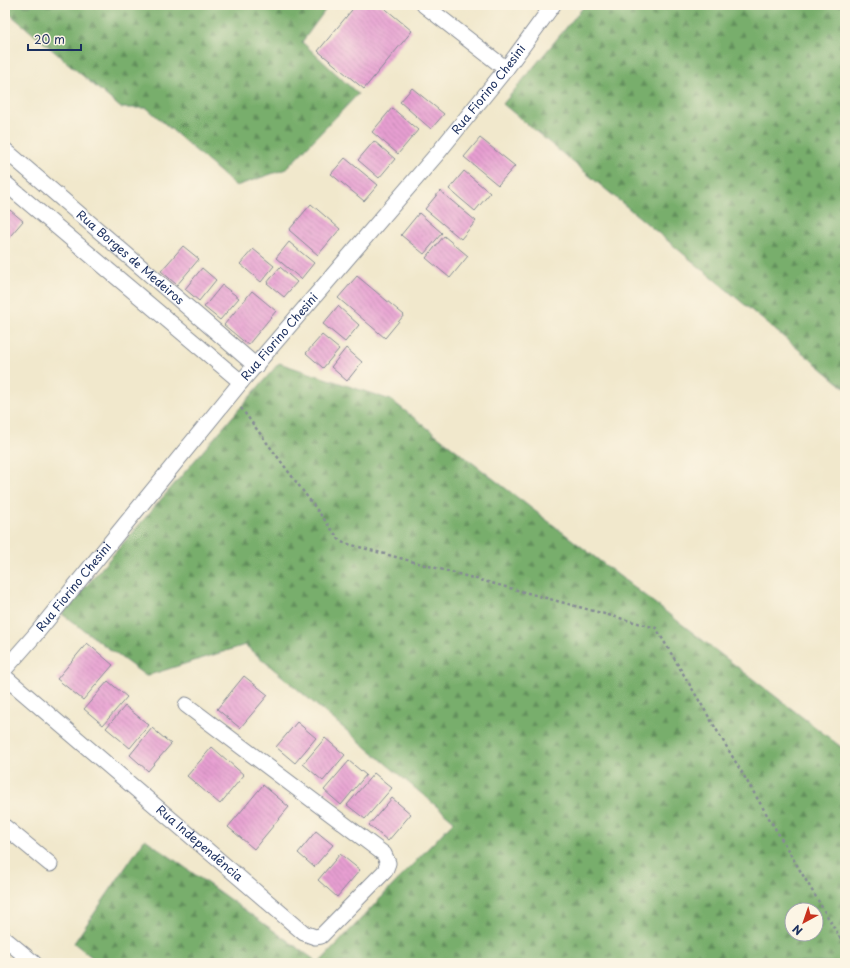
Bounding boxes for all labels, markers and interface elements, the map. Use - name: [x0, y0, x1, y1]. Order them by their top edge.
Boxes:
- scale bar: [28, 26, 81, 52]
- text: 20 m: [34, 30, 65, 48]
- street label: Rua Fiorino Chesini: [447, 40, 529, 138]
- street label: Rua Borges de Medeiros: [73, 205, 189, 309]
- street label: Rua Fiorino Chesini: [236, 289, 322, 384]
- street label: Rua Fiorino Chesini: [31, 538, 115, 635]
- street label: Rua Independência: [153, 800, 248, 886]
- north arrow: [784, 902, 824, 942]
- text: N: [788, 921, 806, 939]

